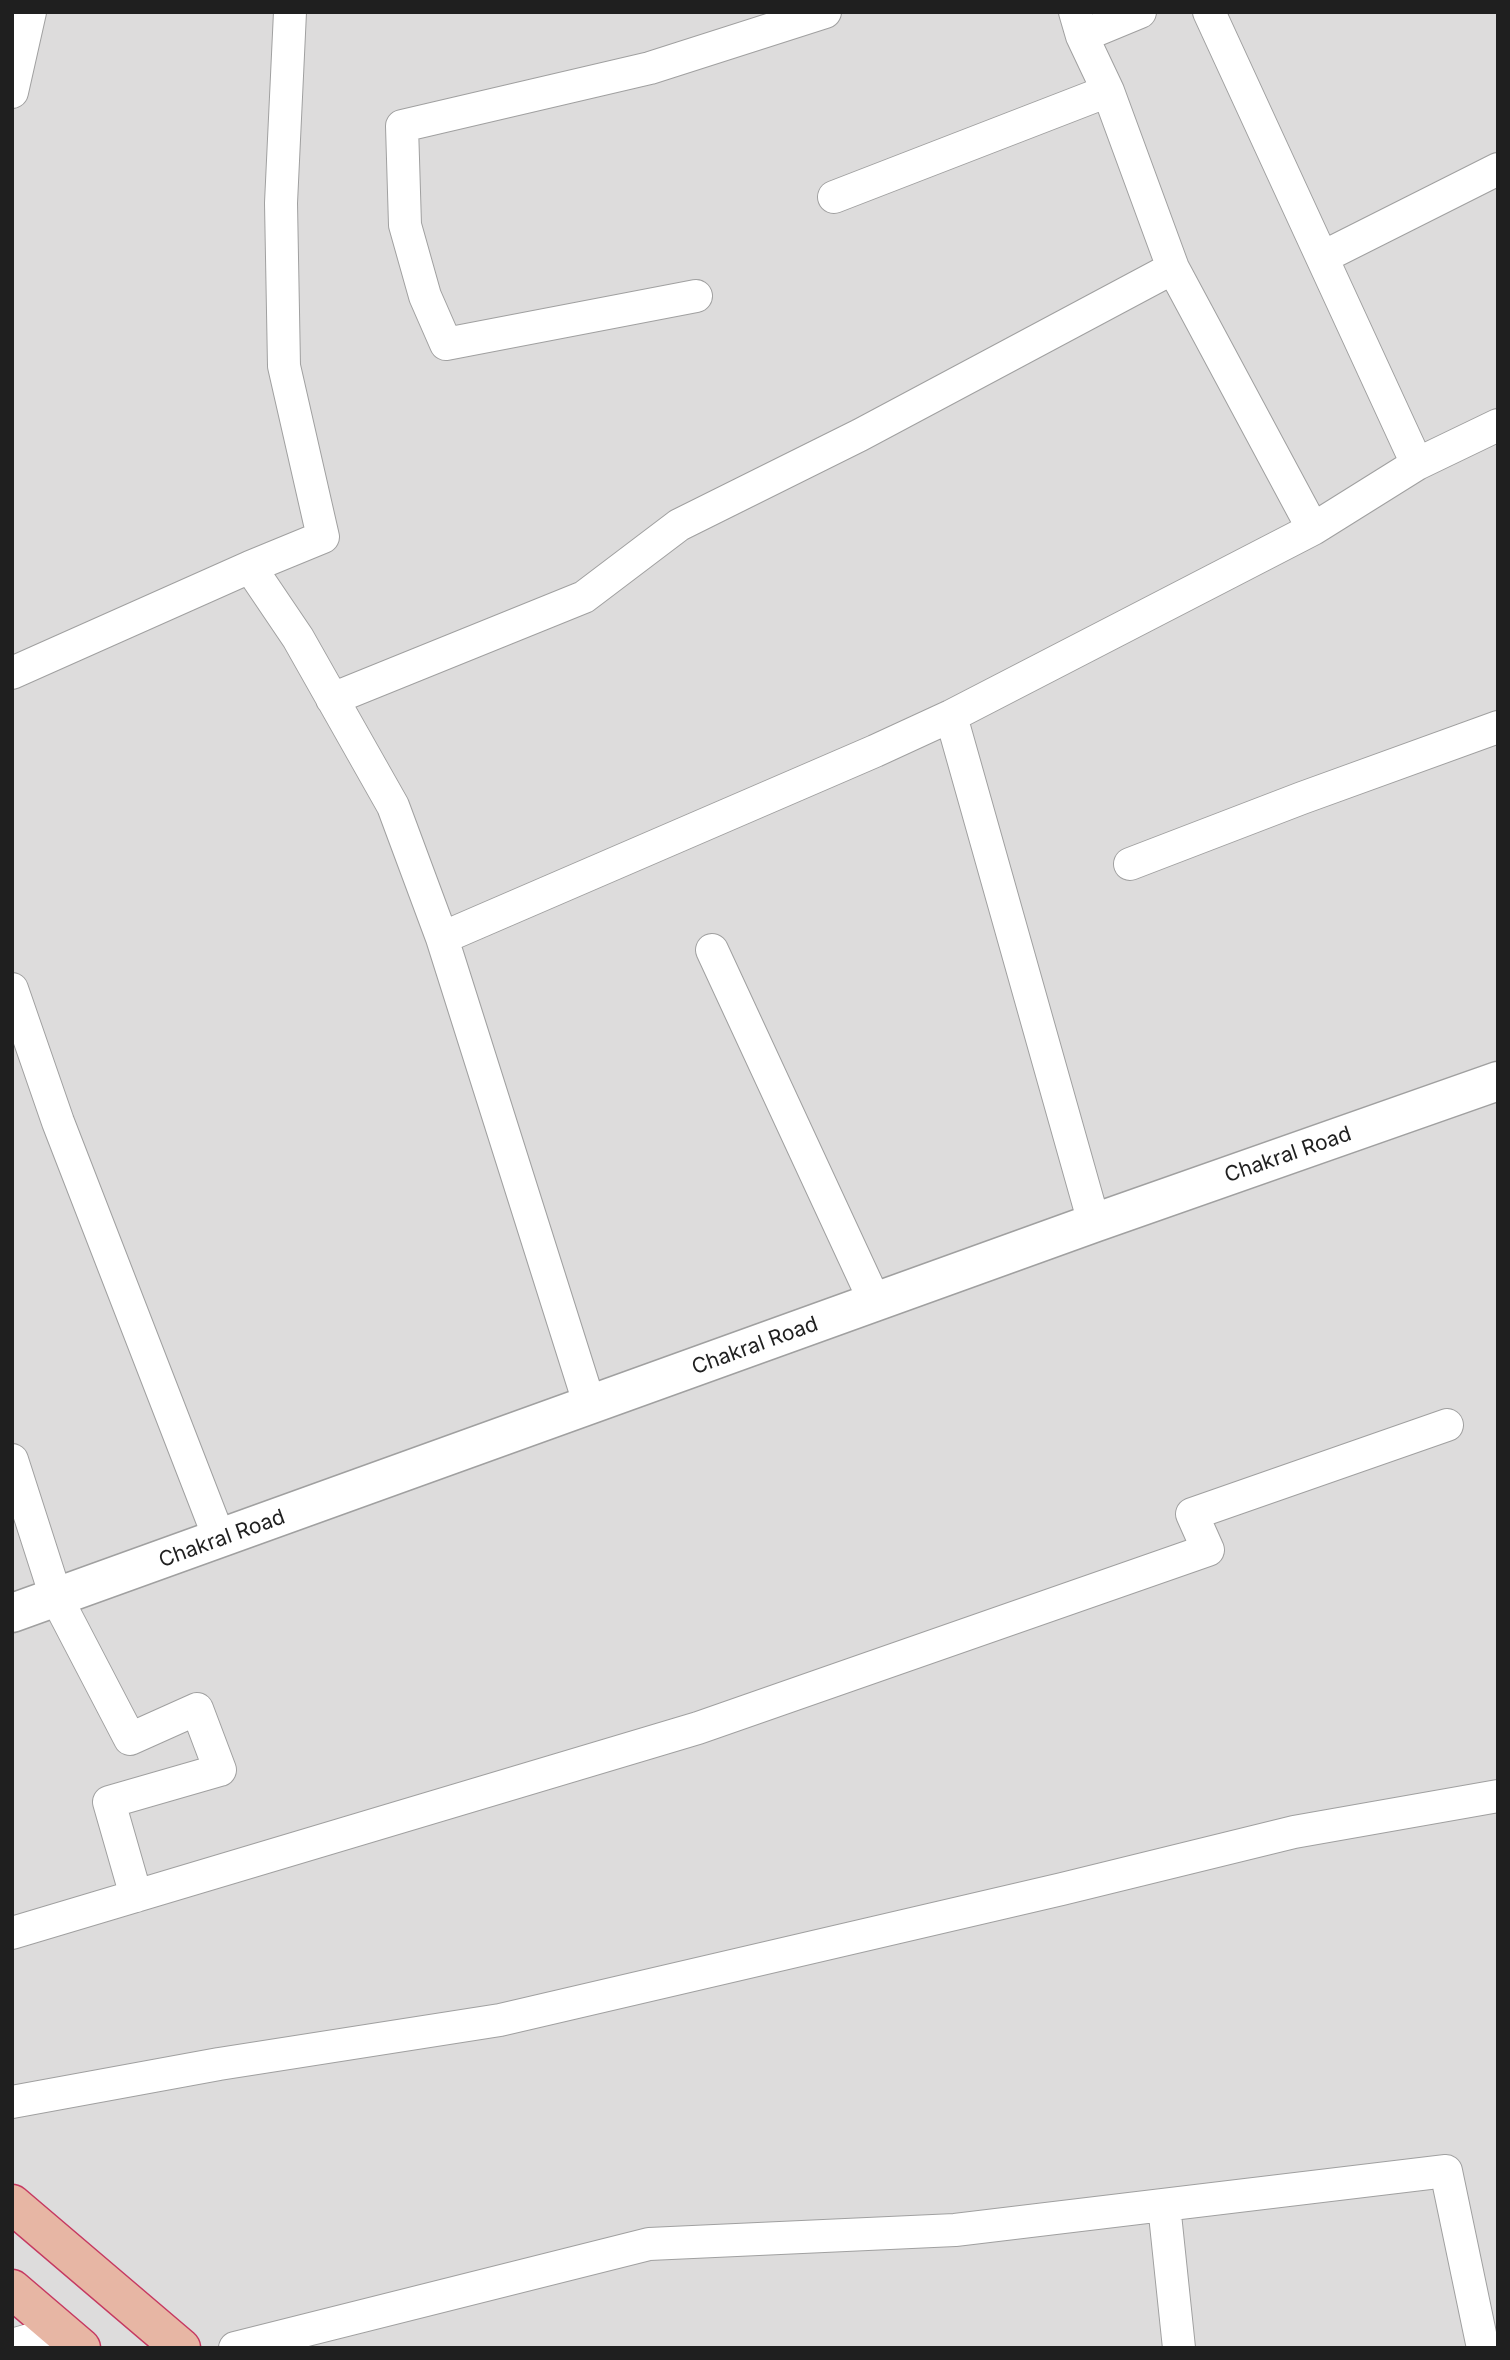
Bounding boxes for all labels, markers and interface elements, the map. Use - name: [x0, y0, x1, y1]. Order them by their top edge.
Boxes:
- street label: Chakral Road: [1221, 1122, 1355, 1188]
- street label: Chakral Road: [688, 1312, 822, 1380]
- street label: Chakral Road: [155, 1505, 289, 1573]

